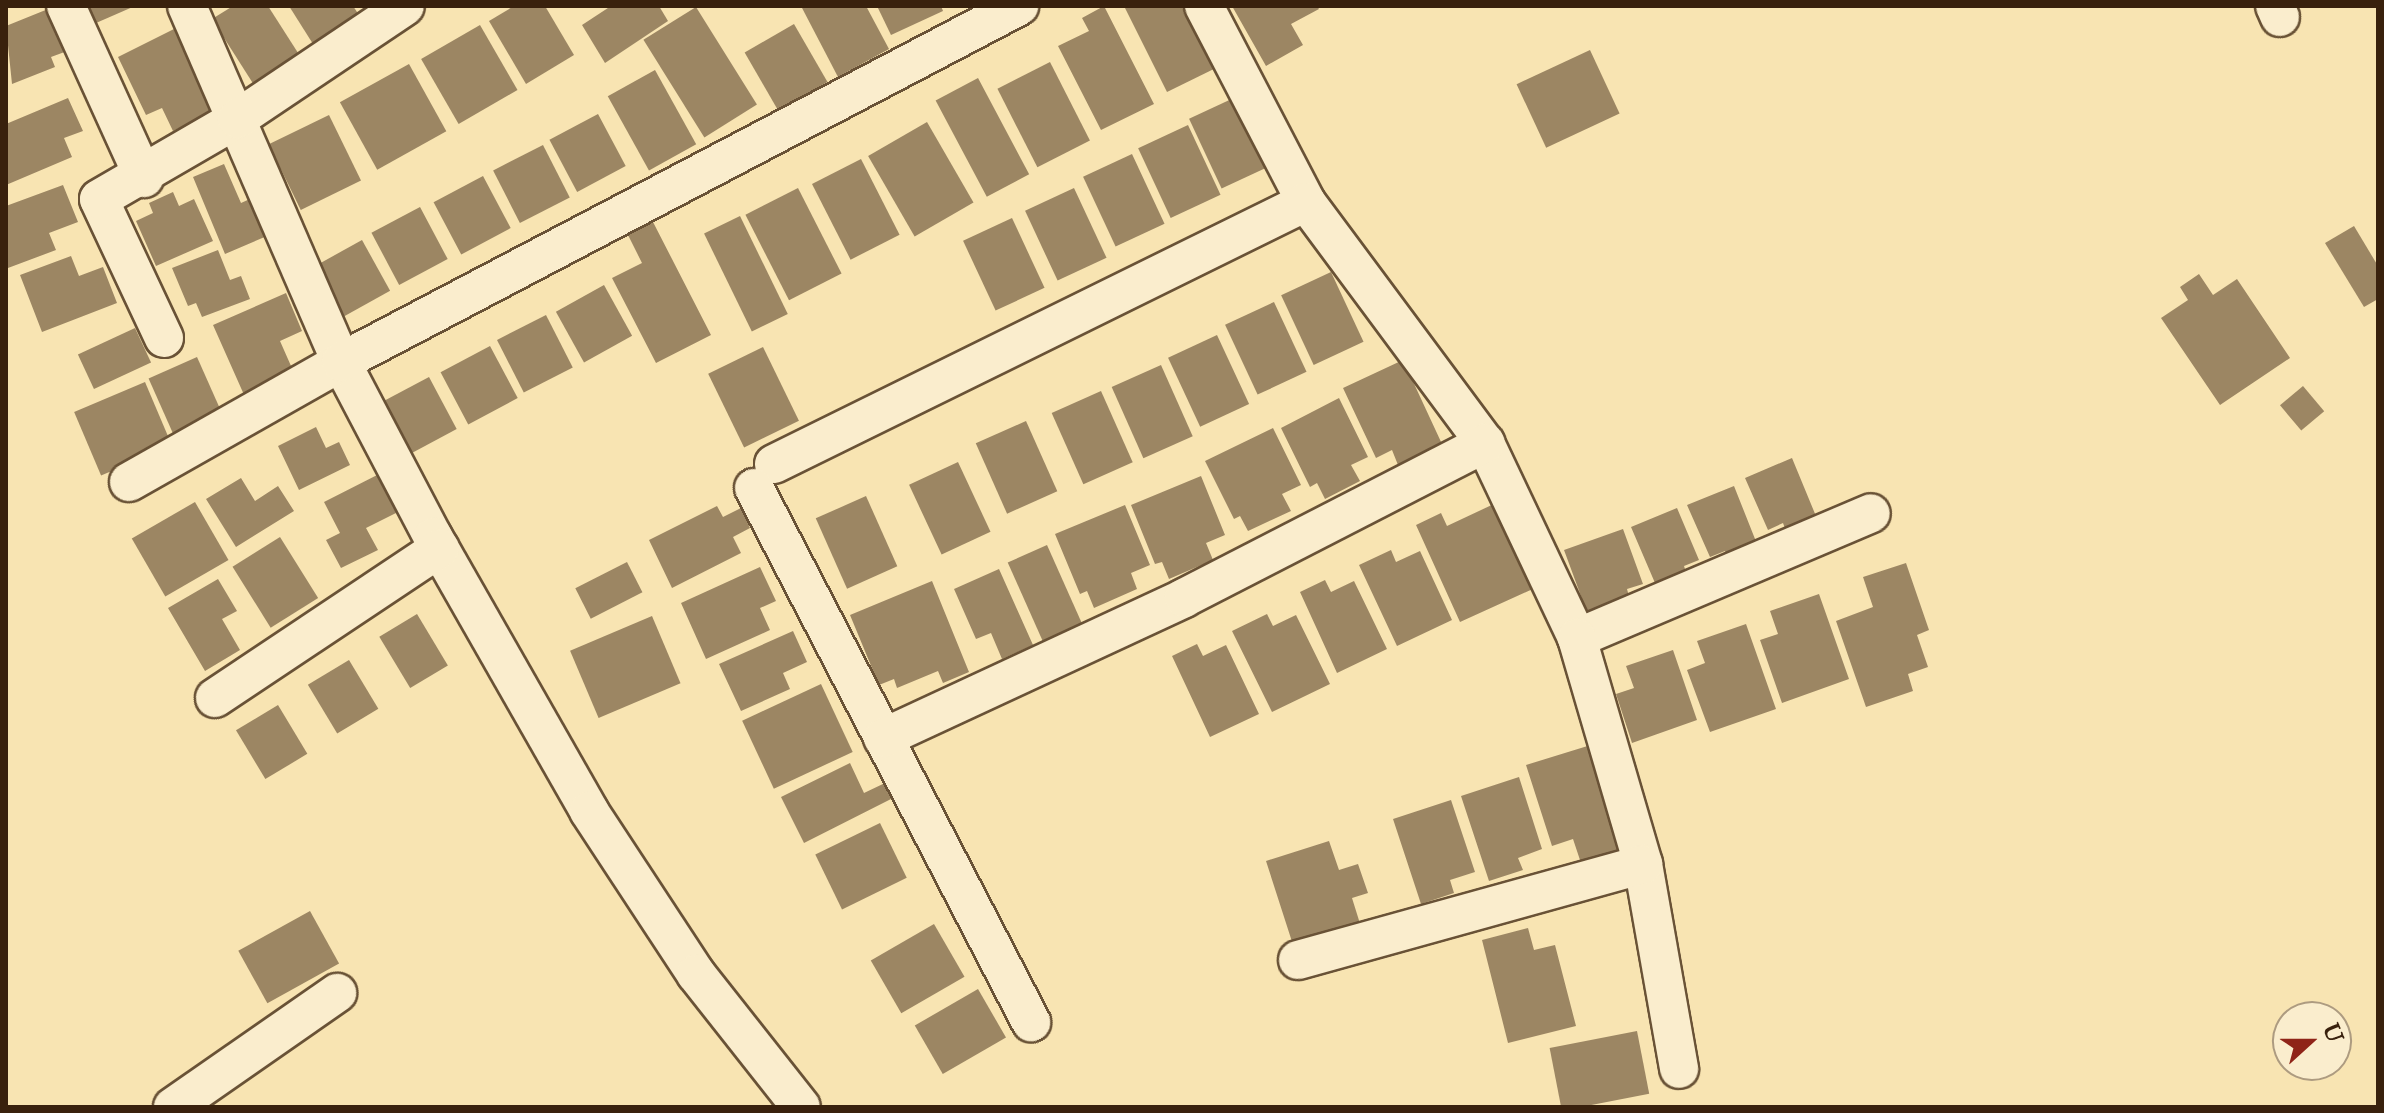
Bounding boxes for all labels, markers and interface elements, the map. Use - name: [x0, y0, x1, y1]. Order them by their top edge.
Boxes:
- north arrow: [2272, 1001, 2352, 1081]
- text: U: [2316, 1019, 2349, 1047]

